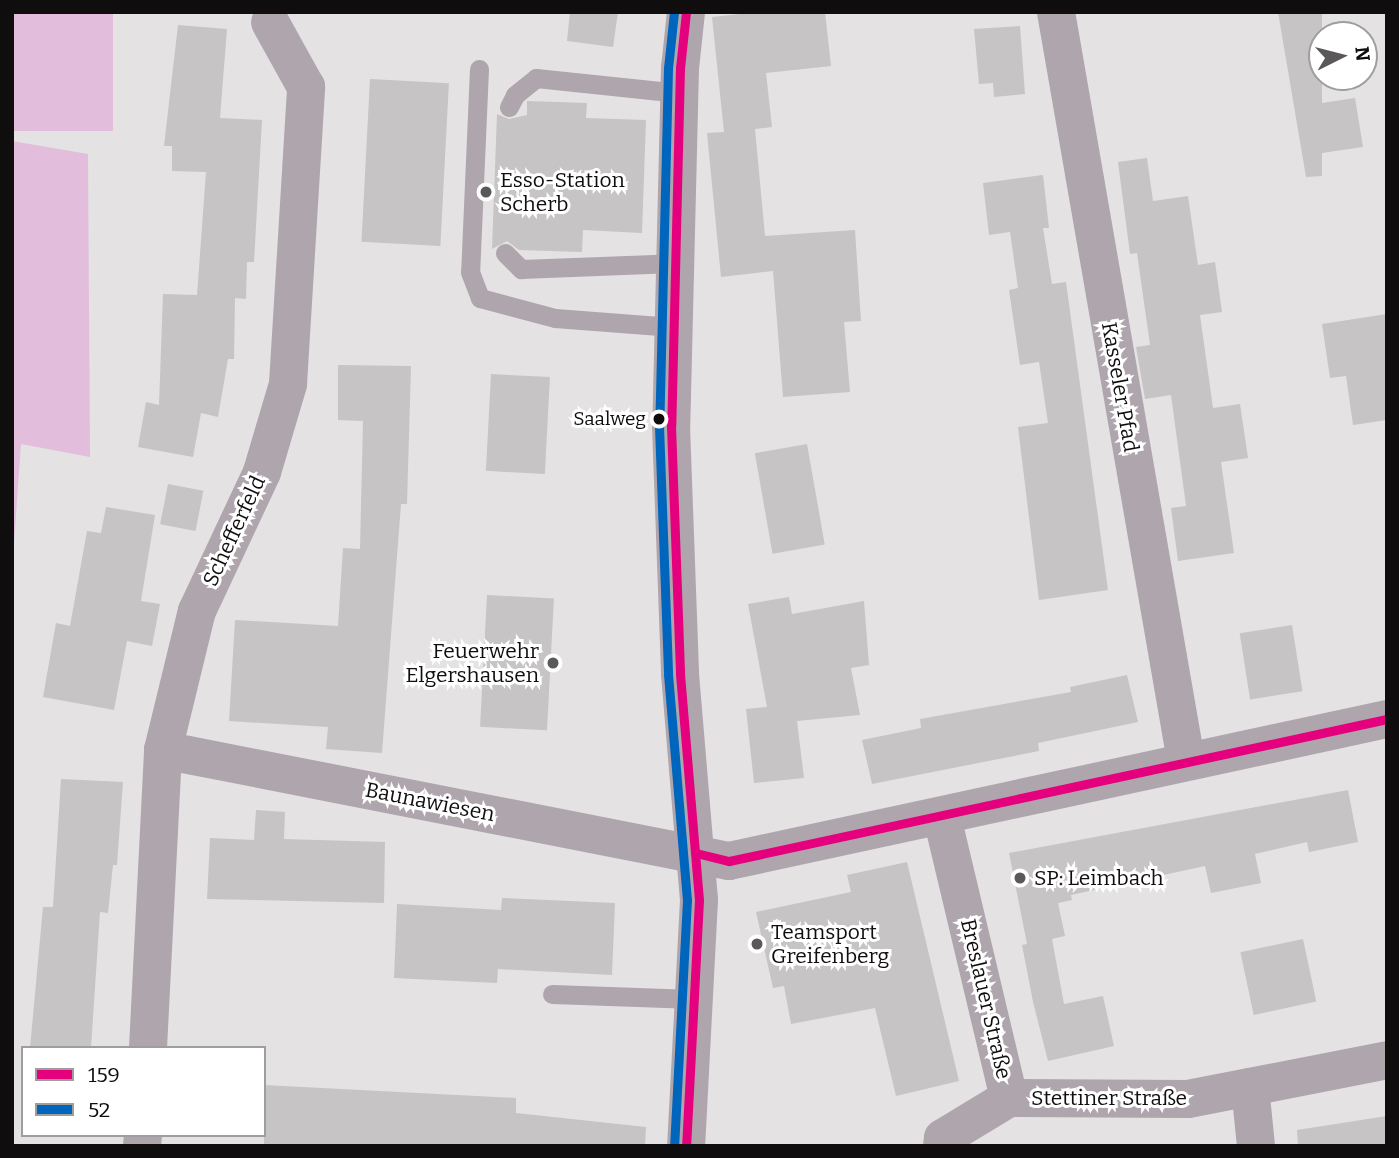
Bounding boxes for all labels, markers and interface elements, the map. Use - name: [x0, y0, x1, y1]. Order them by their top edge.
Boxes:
- north arrow: [1308, 21, 1378, 91]
- text: N: [1350, 45, 1375, 62]
- place label: Esso-Station Scherb: [500, 167, 625, 217]
- marker: Esso-Station Scherb: [478, 184, 494, 200]
- street label: Kasseler Pfad: [1096, 320, 1144, 454]
- place label: Saalweg: [573, 408, 646, 430]
- marker: Saalweg: [652, 412, 666, 426]
- street label: Schefferfeld: [197, 472, 271, 590]
- place label: Feuerwehr Elgershausen: [406, 638, 539, 688]
- marker: Feuerwehr Elgershausen: [545, 655, 561, 671]
- street label: Baunawiesen: [363, 777, 497, 827]
- place label: SP: Leimbach: [1034, 865, 1164, 891]
- marker: SP: Leimbach: [1012, 870, 1028, 886]
- street label: Breslauer Straße: [955, 916, 1017, 1082]
- place label: Teamsport Greifenberg: [771, 919, 889, 969]
- marker: Teamsport Greifenberg: [749, 936, 765, 952]
- legend: [21, 1046, 266, 1137]
- text: 159: [88, 1062, 120, 1088]
- street label: Stettiner Straße: [1031, 1085, 1187, 1111]
- text: 52: [88, 1097, 110, 1123]

